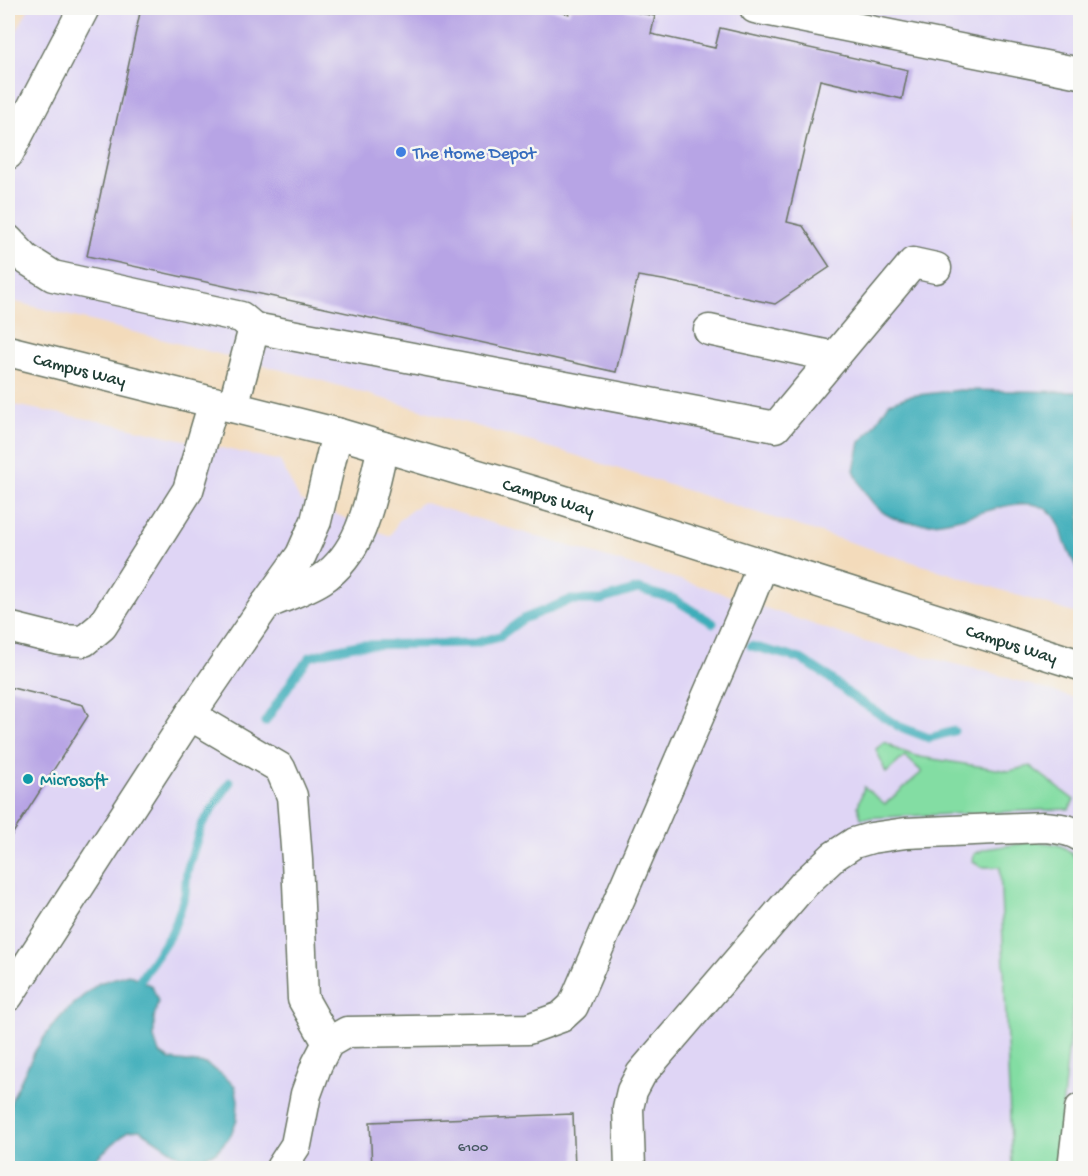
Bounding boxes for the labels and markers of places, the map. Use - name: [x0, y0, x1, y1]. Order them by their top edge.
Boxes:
- place label: The Home Depot: [412, 144, 537, 165]
- marker: The Home Depot: [394, 145, 408, 159]
- place label: Microsoft: [40, 771, 109, 792]
- marker: Microsoft: [21, 772, 35, 786]

